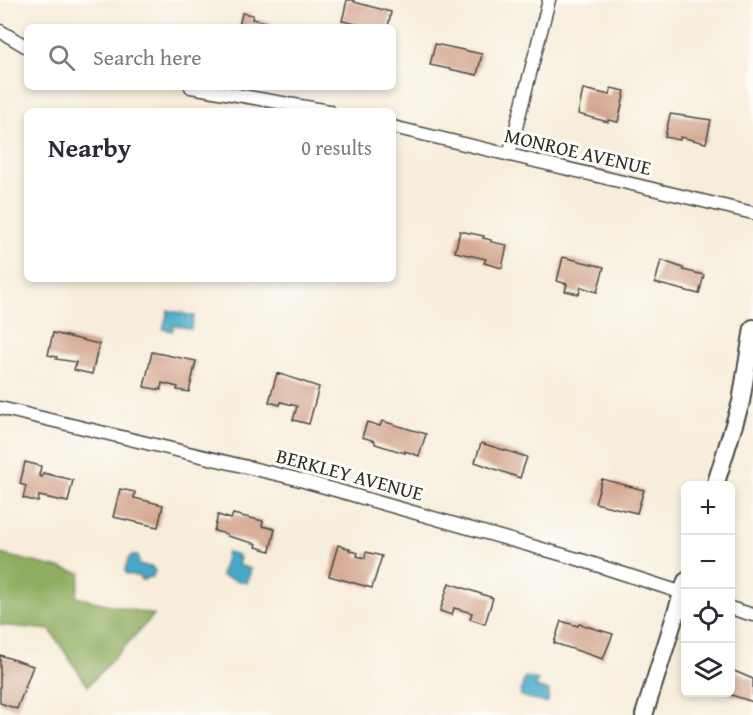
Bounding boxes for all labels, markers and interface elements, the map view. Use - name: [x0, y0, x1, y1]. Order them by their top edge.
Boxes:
- search box: [24, 24, 396, 90]
- icon: search: [45, 41, 78, 74]
- text: Search here: [93, 41, 202, 73]
- street label: MONROE AVENUE: [502, 120, 654, 182]
- text: Nearby: [48, 128, 131, 167]
- text: 0 results: [301, 133, 372, 162]
- street label: BERKLEY AVENUE: [273, 440, 427, 508]
- map controls: [681, 481, 735, 697]
- button: +: [681, 481, 735, 535]
- button: −: [681, 535, 735, 589]
- button: locate: [681, 589, 735, 643]
- button: layers: [681, 643, 735, 697]

